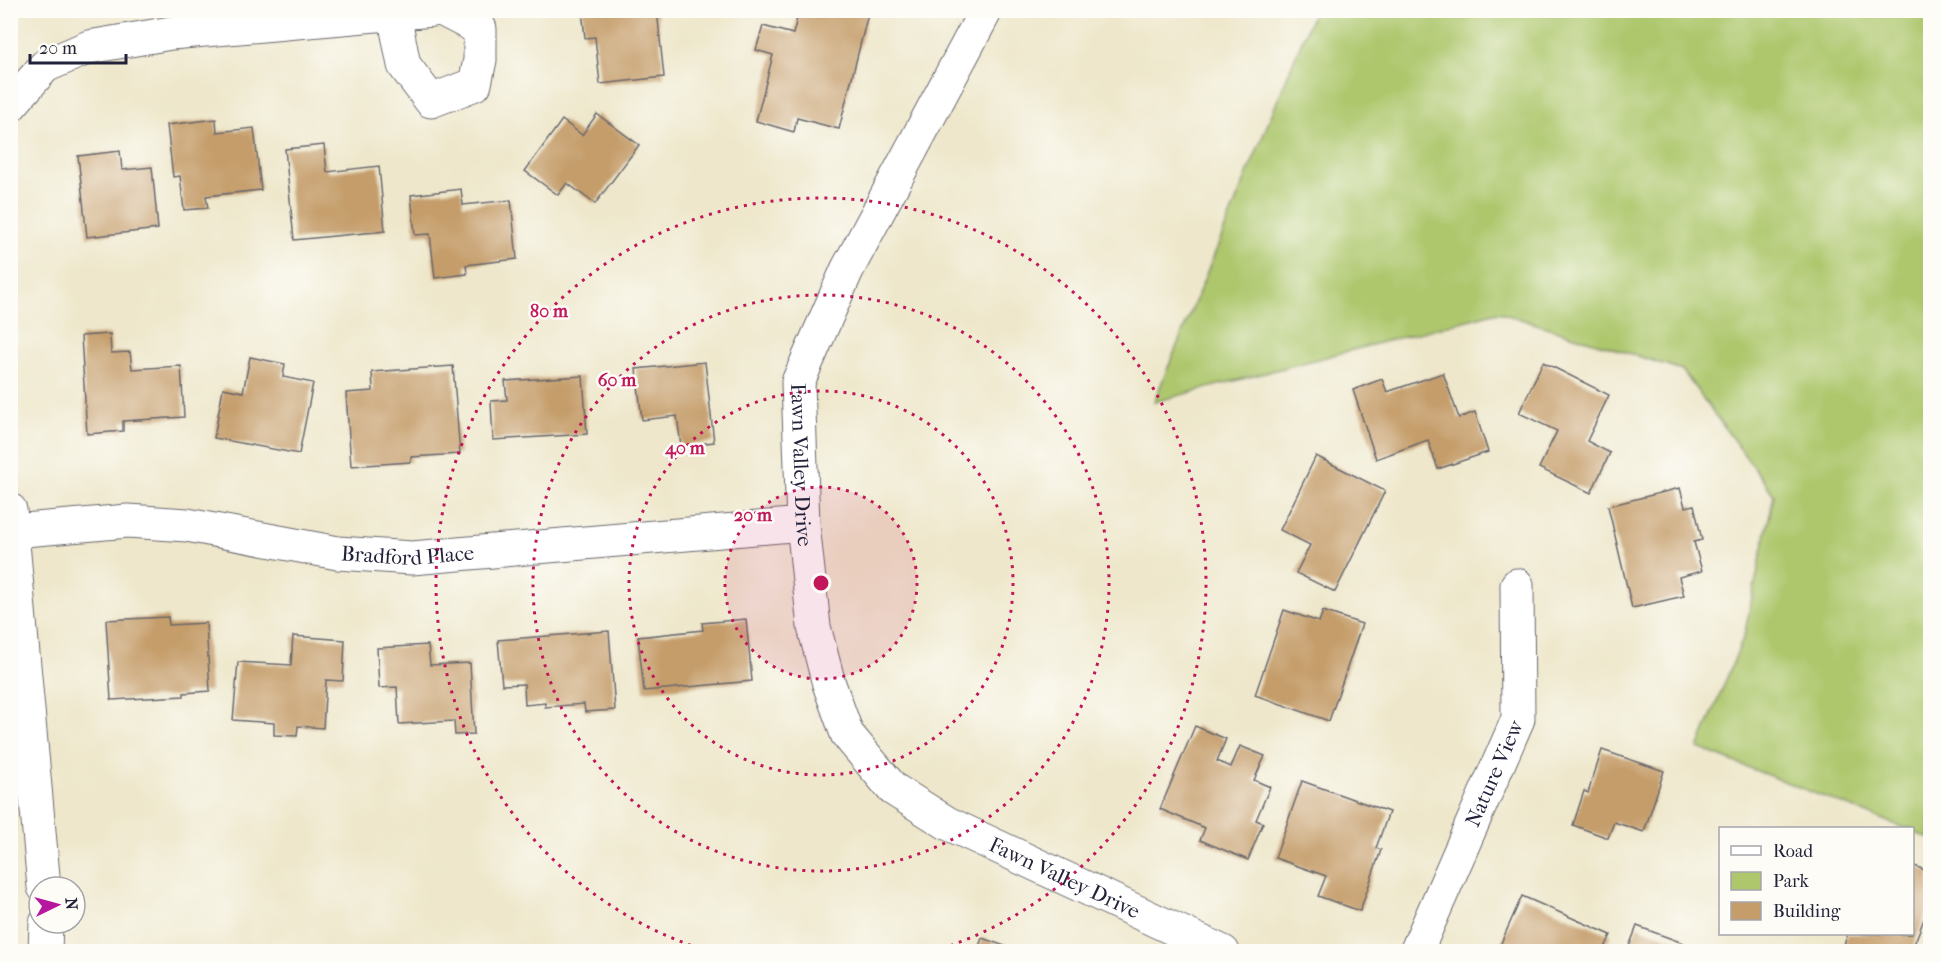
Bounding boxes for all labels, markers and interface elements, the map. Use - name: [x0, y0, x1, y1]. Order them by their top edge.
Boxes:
- scale bar: [30, 27, 126, 65]
- text: 20 m: [39, 38, 77, 59]
- text: 80 m: [530, 301, 569, 322]
- text: 60 m: [598, 370, 637, 391]
- street label: Fawn Valley Drive: [786, 383, 817, 548]
- text: 40 m: [664, 438, 706, 459]
- text: 20 m: [734, 505, 773, 526]
- street label: Bradford Place: [340, 541, 475, 570]
- centre of rings: [811, 573, 831, 593]
- street label: Nature View: [1460, 715, 1529, 830]
- legend: [1719, 827, 1914, 935]
- street label: Fawn Valley Drive: [985, 832, 1144, 923]
- text: Road: [1773, 841, 1813, 862]
- text: Park: [1773, 871, 1810, 892]
- north arrow: [27, 875, 87, 935]
- text: N: [61, 897, 82, 911]
- text: Building: [1773, 901, 1841, 922]

